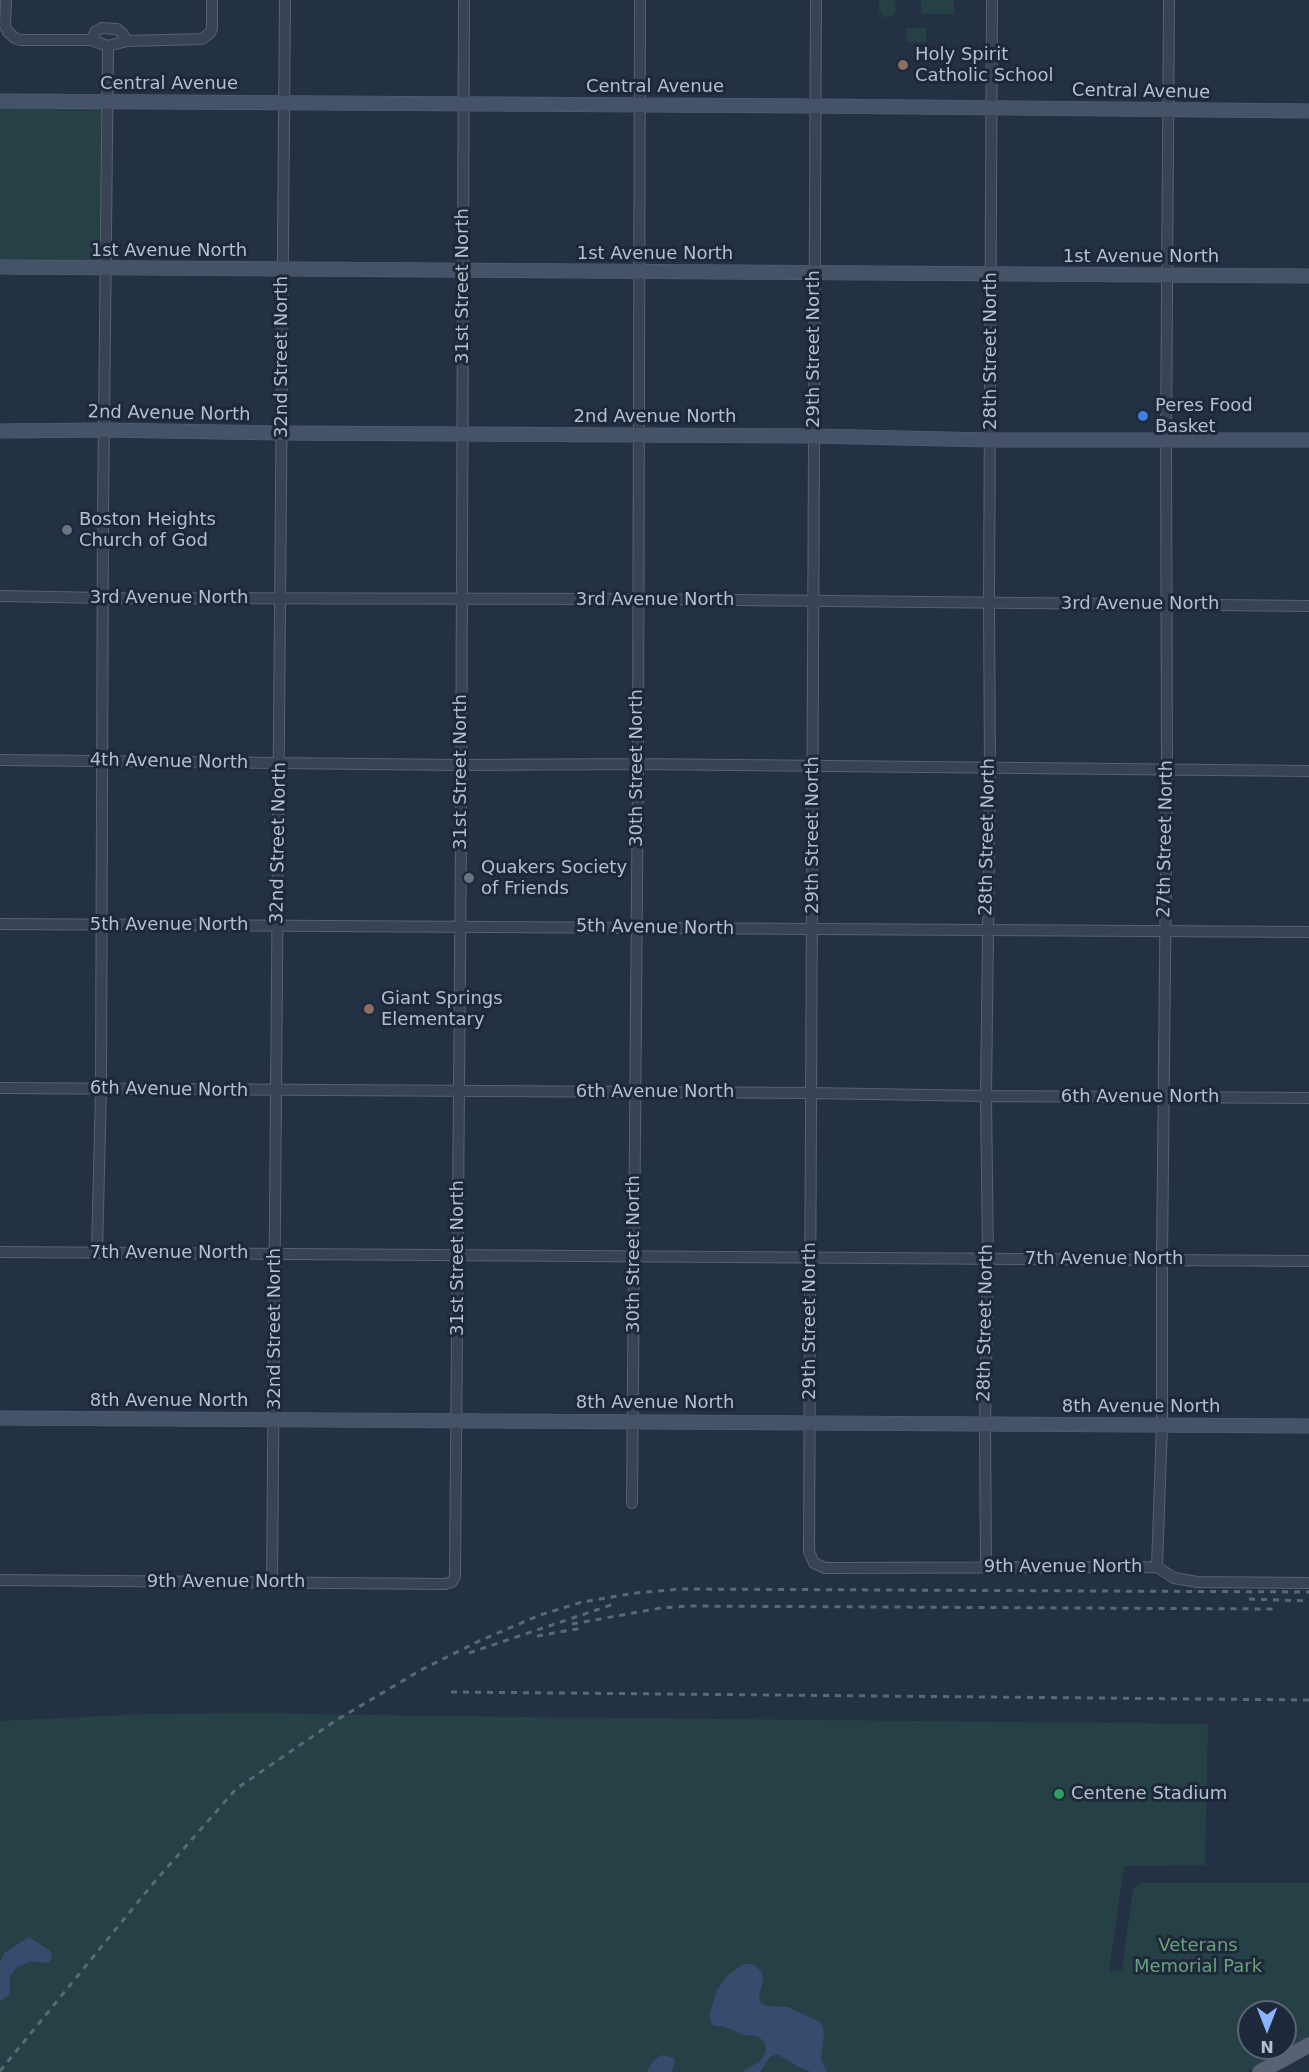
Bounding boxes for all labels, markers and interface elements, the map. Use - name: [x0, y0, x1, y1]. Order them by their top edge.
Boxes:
- place label: Holy Spirit Catholic School: [915, 44, 1053, 86]
- marker: Holy Spirit Catholic School: [896, 58, 910, 72]
- street label: Central Avenue: [100, 73, 238, 95]
- street label: Central Avenue: [586, 76, 724, 98]
- street label: Central Avenue: [1072, 80, 1210, 104]
- street label: 31st Street North: [452, 208, 474, 364]
- street label: 1st Avenue North: [91, 240, 247, 262]
- street label: 1st Avenue North: [577, 243, 733, 265]
- street label: 1st Avenue North: [1063, 246, 1219, 268]
- street label: 29th Street North: [803, 270, 825, 428]
- street label: 28th Street North: [980, 272, 1002, 430]
- street label: 32nd Street North: [271, 276, 293, 438]
- place label: Peres Food Basket: [1155, 395, 1253, 438]
- street label: 2nd Avenue North: [87, 402, 251, 426]
- street label: 2nd Avenue North: [574, 406, 736, 428]
- marker: Peres Food Basket: [1136, 409, 1150, 423]
- place label: Boston Heights Church of God: [79, 509, 216, 552]
- marker: Boston Heights Church of God: [60, 523, 74, 537]
- street label: 3rd Avenue North: [90, 587, 248, 609]
- street label: 3rd Avenue North: [576, 589, 734, 611]
- street label: 3rd Avenue North: [1061, 593, 1219, 615]
- street label: 30th Street North: [626, 689, 648, 847]
- street label: 31st Street North: [450, 694, 472, 850]
- street label: 4th Avenue North: [90, 750, 248, 774]
- street label: 29th Street North: [802, 756, 824, 914]
- street label: 28th Street North: [976, 758, 1000, 916]
- street label: 27th Street North: [1154, 760, 1178, 918]
- street label: 32nd Street North: [267, 762, 291, 924]
- place label: Quakers Society of Friends: [481, 857, 627, 900]
- marker: Quakers Society of Friends: [462, 871, 476, 885]
- street label: 5th Avenue North: [90, 914, 248, 936]
- street label: 5th Avenue North: [576, 916, 734, 940]
- place label: Giant Springs Elementary: [381, 988, 503, 1030]
- marker: Giant Springs Elementary: [362, 1002, 376, 1016]
- street label: 6th Avenue North: [90, 1078, 248, 1102]
- street label: 6th Avenue North: [576, 1081, 734, 1103]
- street label: 6th Avenue North: [1061, 1086, 1219, 1108]
- street label: 30th Street North: [623, 1175, 645, 1333]
- street label: 31st Street North: [447, 1180, 469, 1336]
- street label: 7th Avenue North: [90, 1242, 248, 1264]
- street label: 29th Street North: [799, 1242, 821, 1400]
- street label: 28th Street North: [974, 1244, 998, 1402]
- street label: 32nd Street North: [264, 1248, 286, 1410]
- street label: 7th Avenue North: [1025, 1248, 1183, 1270]
- street label: 8th Avenue North: [90, 1390, 248, 1412]
- street label: 8th Avenue North: [576, 1392, 734, 1414]
- street label: 8th Avenue North: [1062, 1396, 1220, 1418]
- street label: 9th Avenue North: [984, 1556, 1142, 1578]
- street label: 9th Avenue North: [147, 1571, 305, 1593]
- place label: Centene Stadium: [1071, 1783, 1227, 1805]
- marker: Centene Stadium: [1052, 1787, 1066, 1801]
- park label: Veterans Memorial Park: [1134, 1935, 1262, 1978]
- north arrow: [1237, 2000, 1297, 2060]
- text: N: [1260, 2037, 1274, 2056]

